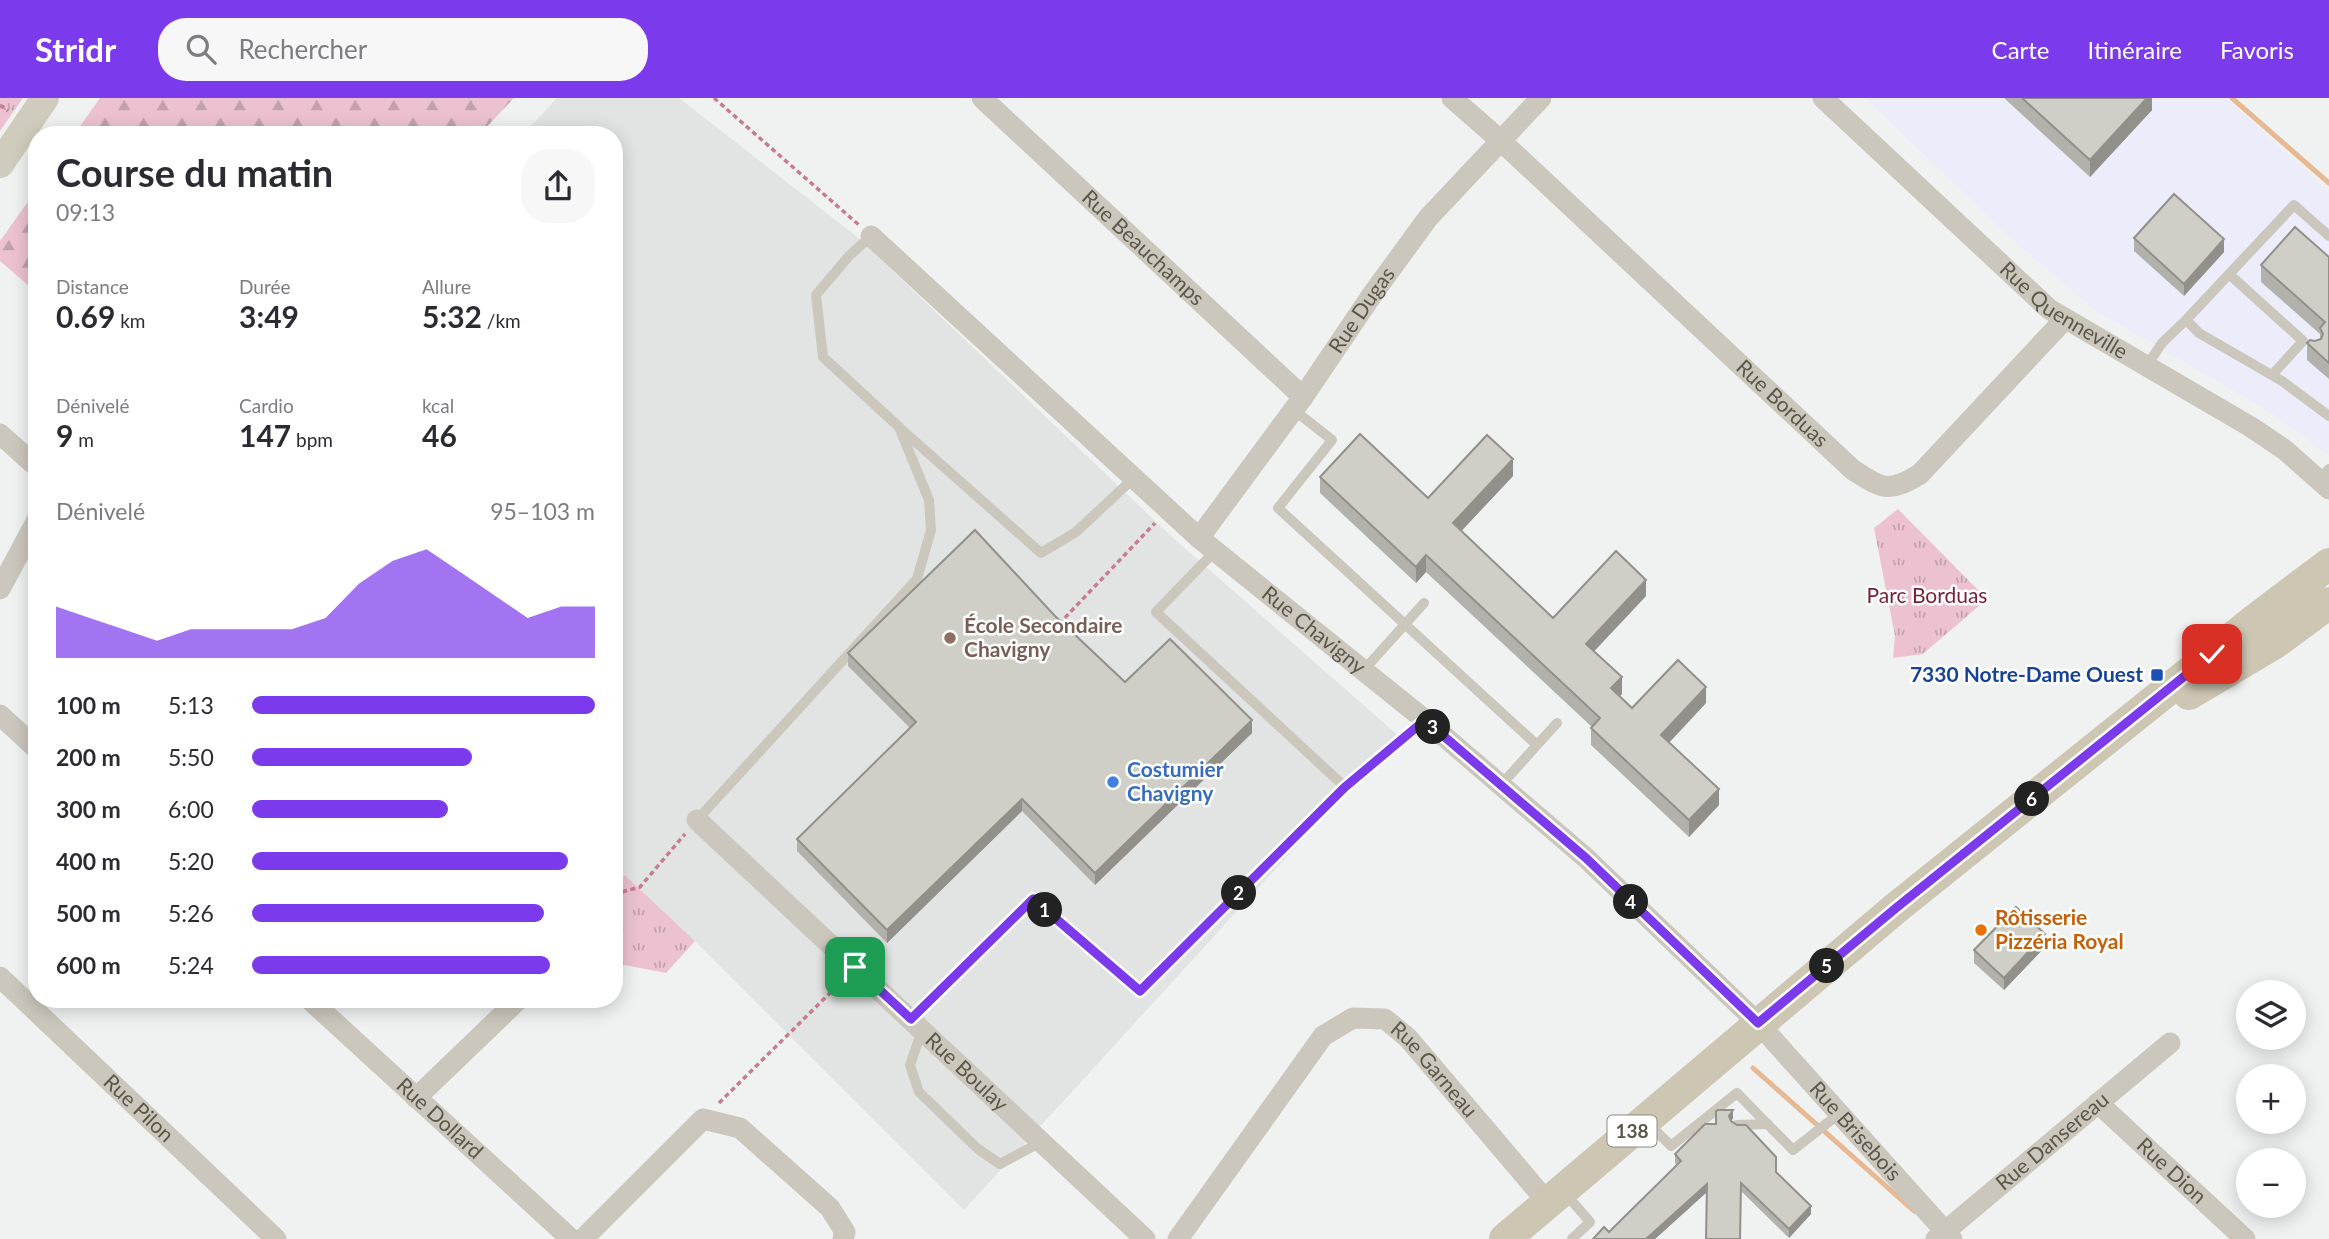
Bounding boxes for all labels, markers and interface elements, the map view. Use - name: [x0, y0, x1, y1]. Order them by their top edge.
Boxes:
- search box: [158, 18, 648, 81]
- text: Stridr: [35, 29, 116, 69]
- icon: search: [182, 30, 220, 68]
- text: Rechercher: [238, 33, 367, 65]
- text: Carte: [1992, 35, 2050, 64]
- text: Itinéraire: [2088, 35, 2182, 64]
- text: Favoris: [2220, 35, 2294, 64]
- text: Course du matin: [56, 149, 333, 195]
- button: share: [521, 149, 595, 223]
- street label: Rue Beauchamps: [1078, 184, 1210, 310]
- text: 09:13: [56, 198, 115, 226]
- street label: Rue Quenneville: [1995, 256, 2133, 363]
- street label: Rue Dugas: [1322, 262, 1399, 357]
- text: Distance: [56, 275, 129, 298]
- text: Durée: [239, 275, 290, 298]
- text: Allure: [422, 275, 471, 298]
- text: 0.69: [56, 298, 115, 334]
- text: 3:49: [239, 298, 299, 334]
- text: 5:32: [422, 298, 482, 334]
- text: km: [115, 309, 145, 332]
- text: /km: [482, 309, 521, 332]
- street label: Rue Borduas: [1732, 354, 1834, 452]
- text: Dénivelé: [56, 394, 130, 417]
- text: Cardio: [239, 394, 294, 417]
- text: kcal: [422, 394, 454, 417]
- text: 9: [56, 417, 73, 453]
- text: 147: [239, 417, 291, 453]
- text: 46: [422, 417, 457, 453]
- text: m: [73, 428, 94, 451]
- text: bpm: [291, 428, 333, 451]
- text: Dénivelé: [56, 497, 145, 525]
- text: 95–103 m: [490, 497, 595, 525]
- street label: Rue Chavigny: [1258, 580, 1372, 678]
- park label: Parc Borduas: [1867, 582, 1987, 607]
- place label: École Secondaire Chavigny: [964, 612, 1122, 661]
- pin: [2182, 624, 2242, 684]
- marker: École Secondaire Chavigny: [942, 630, 958, 646]
- icon: check: [2193, 635, 2231, 673]
- place label: 7330 Notre-Dame Ouest: [1910, 661, 2143, 686]
- marker: 7330 Notre-Dame Ouest: [2149, 667, 2165, 683]
- text: 100 m: [56, 691, 121, 719]
- text: 5:13: [168, 691, 214, 719]
- pin: 3: [1416, 710, 1450, 744]
- text: 3: [1427, 715, 1438, 738]
- text: 200 m: [56, 743, 121, 771]
- text: 5:50: [168, 743, 214, 771]
- place label: Costumier Chavigny: [1127, 756, 1224, 805]
- marker: Costumier Chavigny: [1105, 774, 1121, 790]
- pin: 6: [2014, 782, 2050, 816]
- text: 6: [2026, 787, 2037, 810]
- text: 300 m: [56, 795, 121, 823]
- text: 6:00: [168, 795, 214, 823]
- text: 400 m: [56, 847, 121, 875]
- text: 5:20: [168, 847, 214, 875]
- pin: 2: [1222, 876, 1256, 910]
- text: 2: [1233, 881, 1244, 904]
- pin: 4: [1614, 884, 1648, 920]
- text: 4: [1625, 890, 1636, 913]
- pin: 1: [1028, 892, 1062, 928]
- text: 1: [1039, 898, 1050, 921]
- text: 500 m: [56, 899, 121, 927]
- text: 5:26: [168, 899, 214, 927]
- place label: Rôtisserie Pizzéria Royal: [1995, 904, 2124, 953]
- marker: Rôtisserie Pizzéria Royal: [1973, 922, 1989, 938]
- pin: [825, 937, 885, 997]
- icon: arrive: [836, 948, 874, 986]
- pin: 5: [1810, 948, 1844, 984]
- text: 600 m: [56, 951, 121, 979]
- text: 5:24: [168, 951, 214, 979]
- text: 5: [1821, 954, 1832, 977]
- map controls: [2236, 980, 2306, 1218]
- button: layers: [2236, 980, 2306, 1050]
- street label: Rue Garneau: [1386, 1015, 1484, 1122]
- street label: Rue Boulay: [921, 1026, 1014, 1116]
- button: +: [2236, 1064, 2306, 1134]
- street label: Rue Pilon: [99, 1068, 180, 1146]
- street label: Rue Dollard: [392, 1072, 489, 1163]
- street label: Rue Brisebois: [1805, 1075, 1907, 1185]
- street label: Rue Dansereau: [1990, 1086, 2113, 1195]
- road number: 138: [1608, 1116, 1656, 1147]
- street label: Rue Dion: [2133, 1132, 2212, 1208]
- button: −: [2236, 1148, 2306, 1218]

